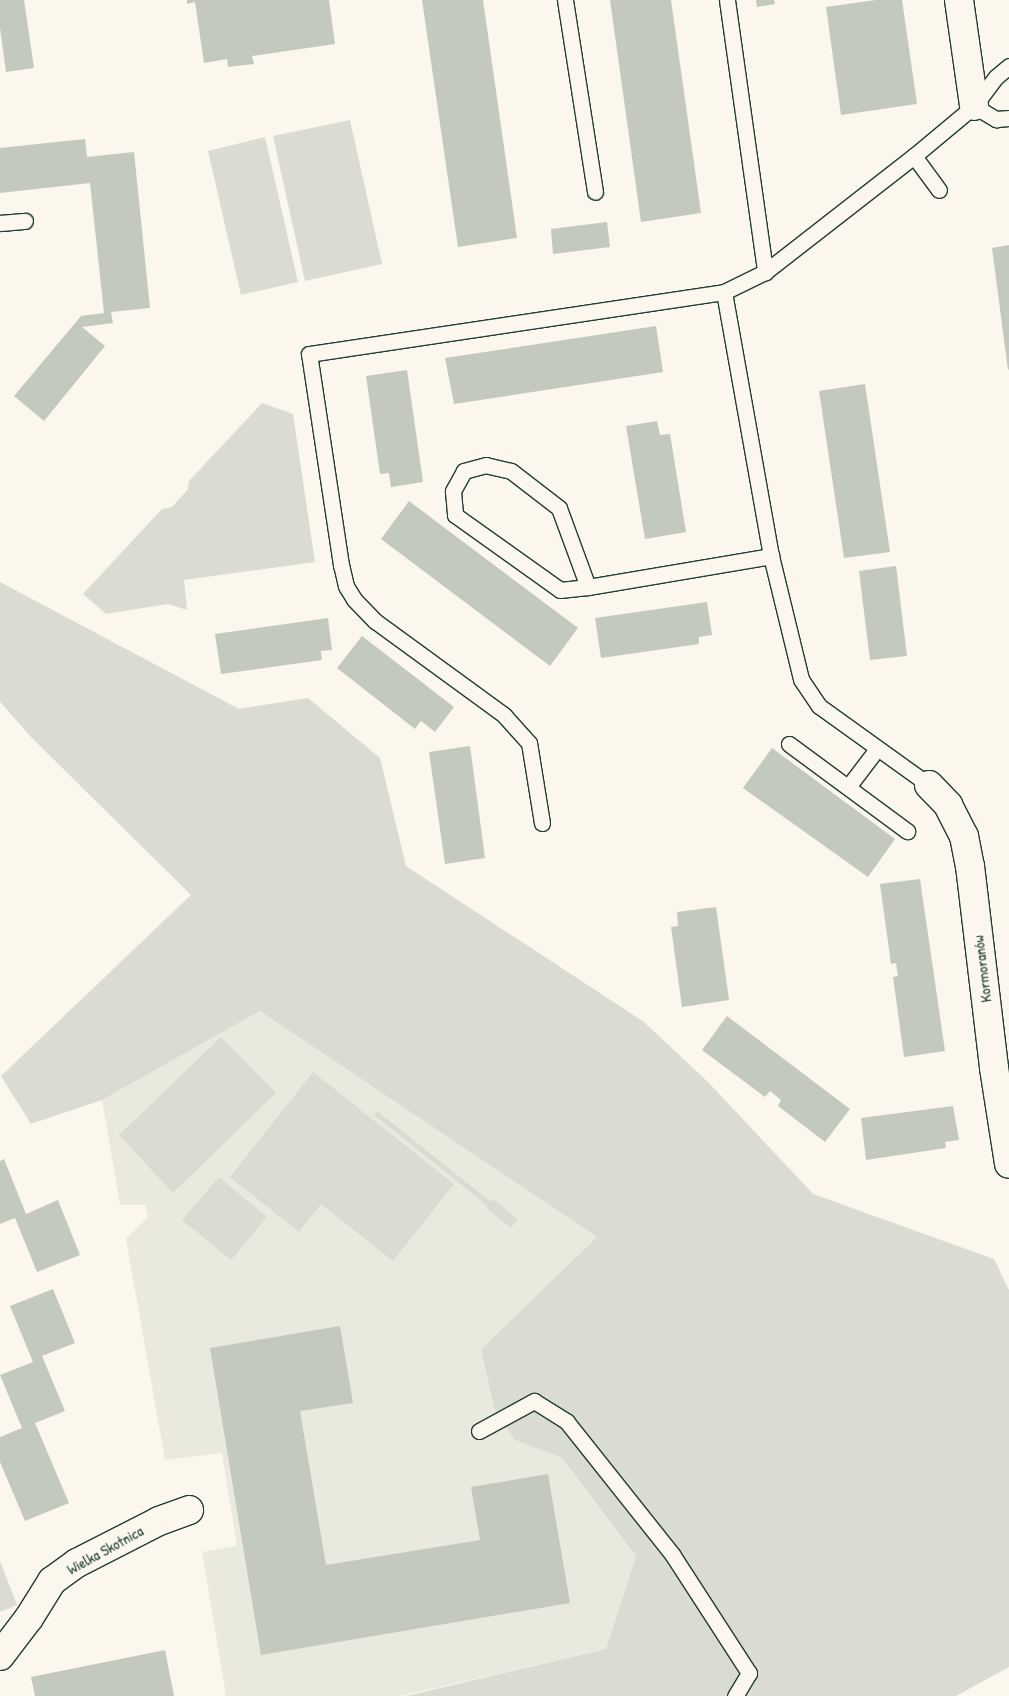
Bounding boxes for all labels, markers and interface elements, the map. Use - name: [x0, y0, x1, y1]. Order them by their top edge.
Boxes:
- street label: Kormoranów: [969, 934, 995, 1004]
- street label: Wielka Skotnica: [64, 1522, 146, 1578]

